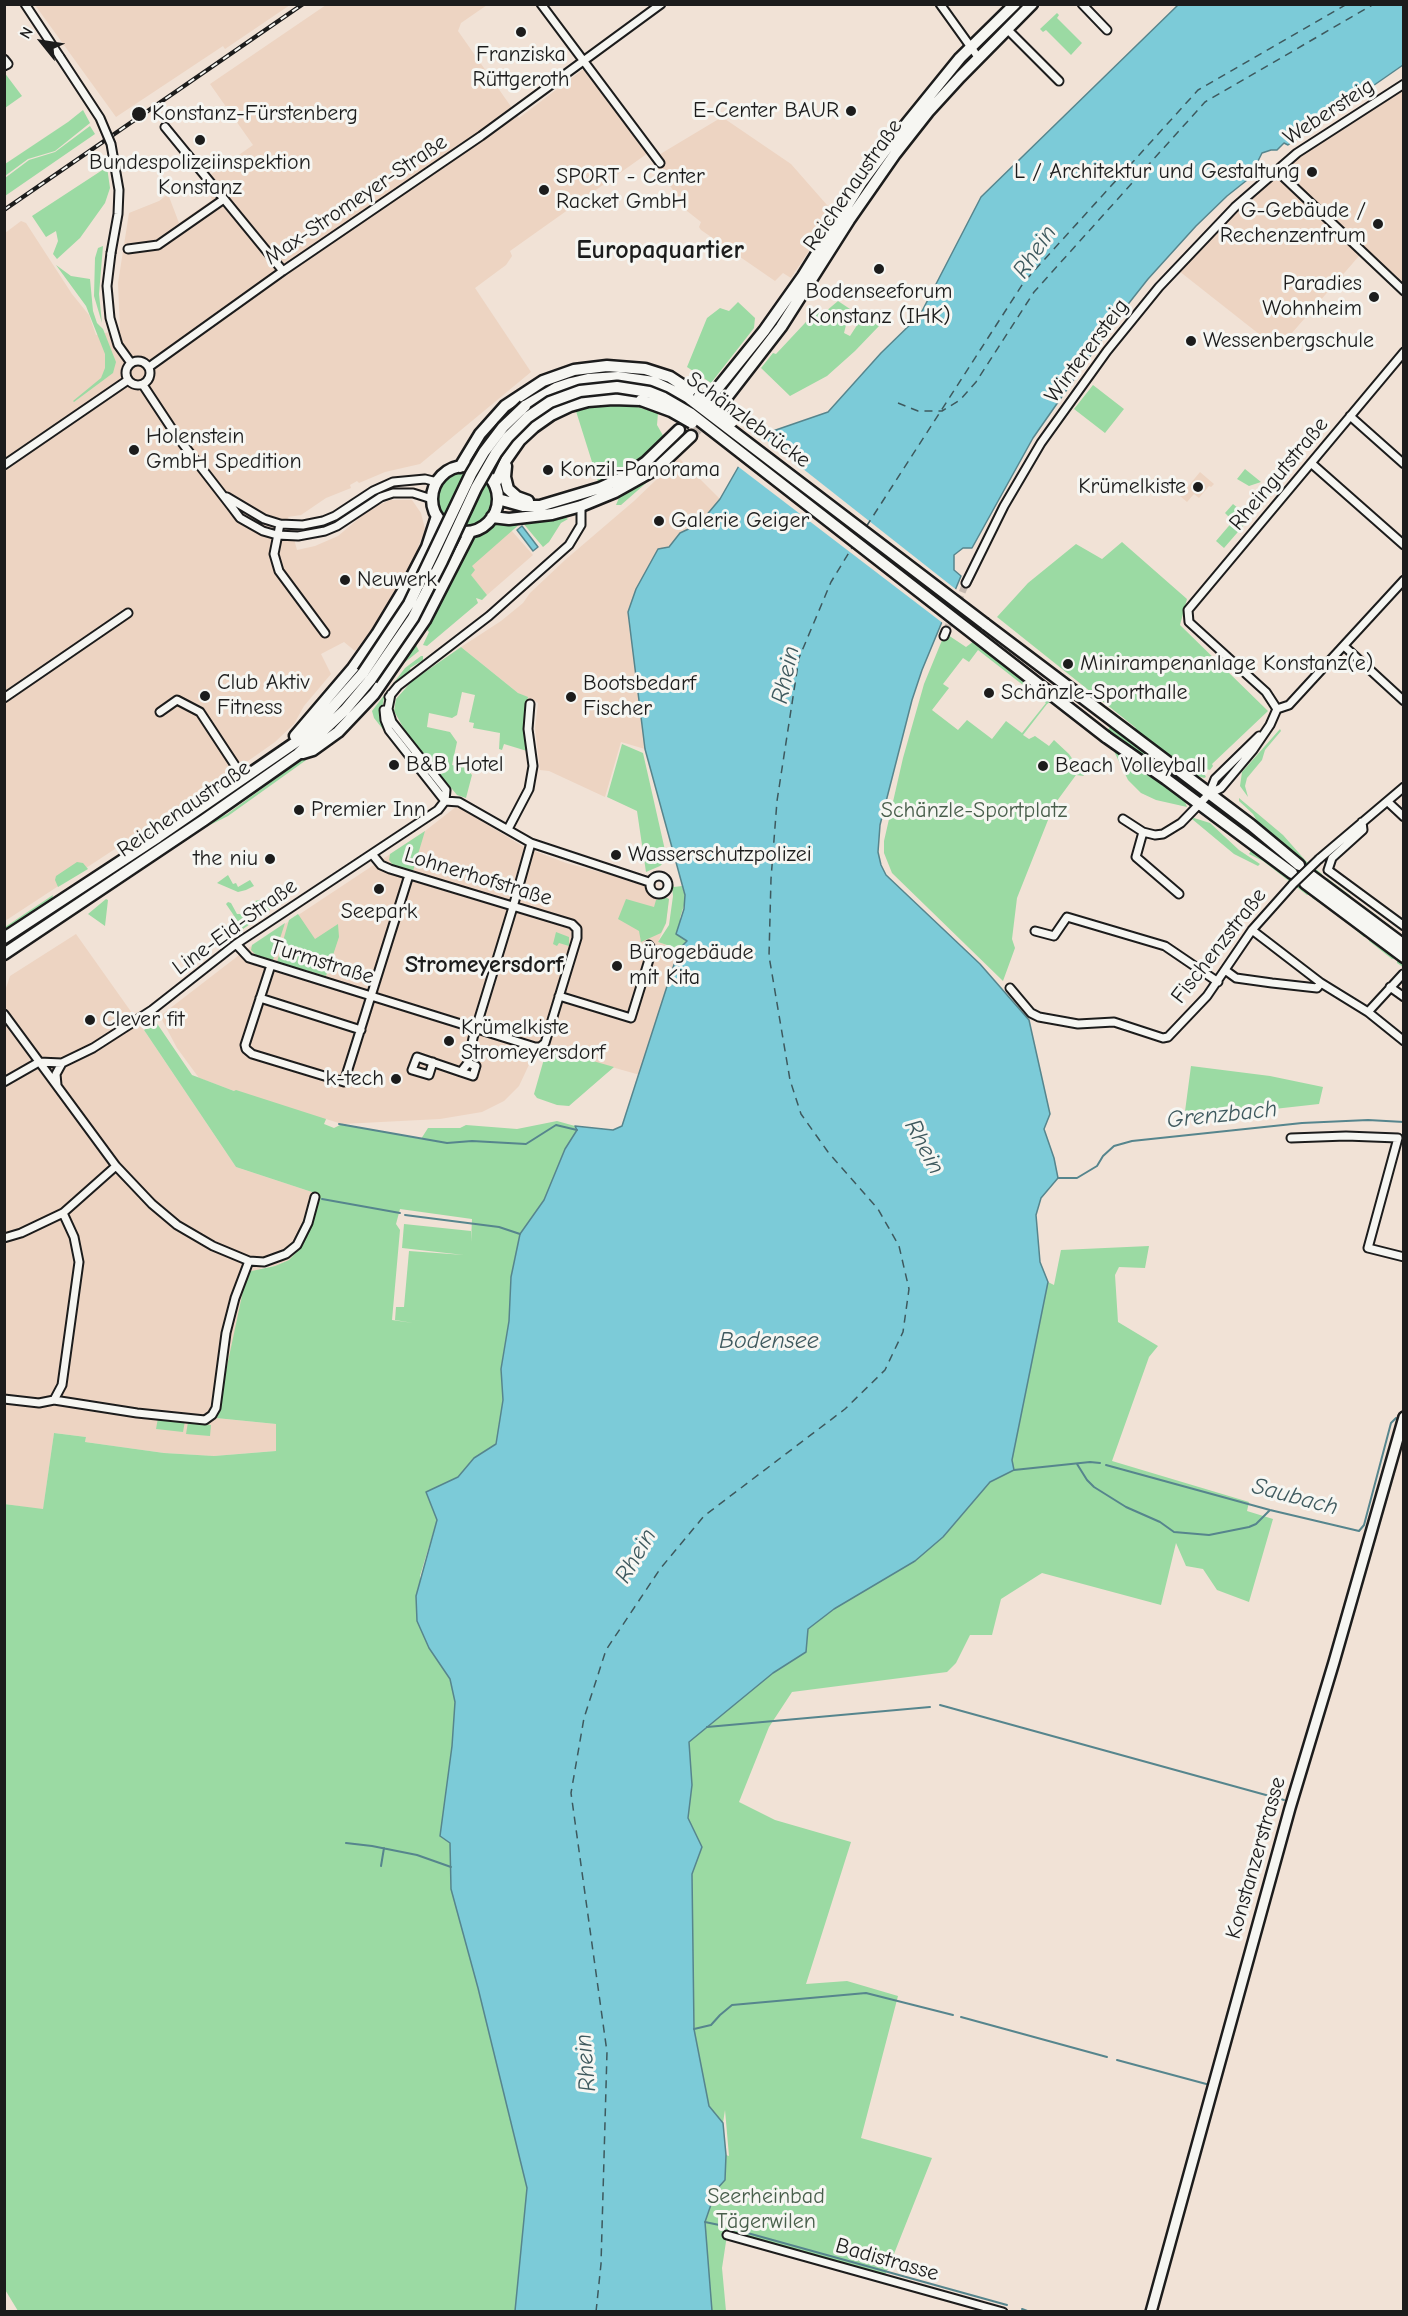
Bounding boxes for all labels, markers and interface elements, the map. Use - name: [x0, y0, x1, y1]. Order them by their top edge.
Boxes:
- north arrow: [12, 12, 72, 72]
- text: N: [16, 24, 37, 42]
- marker: Franziska Rüttgeroth: [514, 25, 528, 39]
- place label: Franziska Rüttgeroth: [473, 42, 569, 94]
- street label: Webersteig: [1279, 73, 1379, 151]
- place label: E-Center BAUR: [693, 98, 839, 124]
- place label: Konstanz-Fürstenberg: [152, 101, 358, 127]
- marker: E-Center BAUR: [844, 104, 858, 118]
- marker: Konstanz-Fürstenberg: [130, 105, 148, 123]
- street label: Reichenaustraße: [798, 114, 908, 256]
- street label: Max-Stromeyer-Straße: [260, 129, 452, 271]
- marker: Bundespolizeiinspektion Konstanz: [193, 133, 207, 147]
- place label: Bundespolizeiinspektion Konstanz: [89, 150, 311, 202]
- place label: L / Architektur und Gestaltung: [1014, 159, 1300, 185]
- place label: SPORT - Center Racket GmbH: [556, 164, 705, 216]
- marker: L / Architektur und Gestaltung: [1305, 165, 1319, 179]
- marker: SPORT - Center Racket GmbH: [537, 183, 551, 197]
- place label: G-Gebäude / Rechenzentrum: [1220, 198, 1366, 249]
- marker: G-Gebäude / Rechenzentrum: [1371, 217, 1385, 231]
- water label: Rhein: [1007, 220, 1063, 284]
- district label: Europaquartier: [576, 235, 744, 267]
- marker: Bodenseeforum Konstanz (IHK): [872, 262, 886, 276]
- place label: Paradies Wohnheim: [1262, 271, 1362, 322]
- place label: Bodenseeforum Konstanz (IHK): [806, 279, 952, 330]
- marker: Paradies Wohnheim: [1367, 290, 1381, 304]
- street label: Winterersteig: [1039, 294, 1135, 408]
- place label: Wessenbergschule: [1203, 328, 1374, 354]
- marker: Wessenbergschule: [1184, 334, 1198, 348]
- street label: Schänzlebrücke: [681, 366, 815, 474]
- street label: Rheingutstraße: [1224, 412, 1334, 536]
- place label: Holenstein GmbH Spedition: [146, 424, 302, 476]
- marker: Holenstein GmbH Spedition: [127, 443, 141, 457]
- place label: Konzil-Panorama: [560, 457, 720, 483]
- marker: Konzil-Panorama: [541, 463, 555, 477]
- place label: Krümelkiste: [1078, 474, 1186, 500]
- marker: Krümelkiste: [1191, 480, 1205, 494]
- place label: Galerie Geiger: [671, 508, 809, 534]
- marker: Galerie Geiger: [652, 514, 666, 528]
- place label: Neuwerk: [357, 567, 437, 593]
- marker: Neuwerk: [338, 573, 352, 587]
- water label: Rhein: [766, 644, 806, 706]
- place label: Minirampenanlage Konstanz(e): [1080, 651, 1373, 677]
- marker: Minirampenanlage Konstanz(e): [1061, 657, 1075, 671]
- place label: Club Aktiv Fitness: [217, 670, 310, 722]
- place label: Bootsbedarf Fischer: [583, 671, 696, 722]
- place label: Schänzle-Sporthalle: [1001, 680, 1188, 706]
- marker: Schänzle-Sporthalle: [982, 686, 996, 700]
- marker: Club Aktiv Fitness: [198, 689, 212, 703]
- marker: Bootsbedarf Fischer: [564, 690, 578, 704]
- place label: B&B Hotel: [406, 752, 504, 778]
- place label: Beach Volleyball: [1055, 753, 1206, 779]
- street label: Reichenaustraße: [112, 755, 256, 863]
- marker: B&B Hotel: [387, 758, 401, 772]
- marker: Beach Volleyball: [1036, 759, 1050, 773]
- place label: Premier Inn: [311, 797, 426, 823]
- park label: Schänzle-Sportplatz: [881, 798, 1067, 824]
- marker: Premier Inn: [292, 803, 306, 817]
- street label: Lohnerhofstraße: [401, 842, 555, 912]
- place label: Wasserschutzpolizei: [628, 842, 812, 868]
- place label: the niu: [193, 846, 258, 872]
- marker: Wasserschutzpolizei: [609, 848, 623, 862]
- marker: the niu: [263, 852, 277, 866]
- street label: Line-Eid-Straße: [168, 873, 302, 981]
- marker: Seepark: [372, 882, 386, 896]
- street label: Fischenzstraße: [1166, 883, 1272, 1009]
- place label: Seepark: [341, 899, 417, 925]
- street label: Turmstraße: [267, 934, 377, 990]
- place label: Bürogebäude mit Kita: [629, 940, 754, 992]
- district label: Stromeyersdorf: [405, 951, 563, 979]
- marker: Bürogebäude mit Kita: [610, 959, 624, 973]
- place label: Clever fit: [102, 1007, 185, 1033]
- marker: Clever fit: [83, 1013, 97, 1027]
- place label: Krümelkiste Stromeyersdorf: [461, 1015, 605, 1066]
- marker: Krümelkiste Stromeyersdorf: [442, 1034, 456, 1048]
- place label: k-tech: [325, 1066, 384, 1092]
- marker: k-tech: [389, 1072, 403, 1086]
- water label: Grenzbach: [1165, 1095, 1279, 1135]
- water label: Rhein: [898, 1115, 950, 1179]
- water label: Bodensee: [719, 1327, 819, 1355]
- water label: Saubach: [1249, 1472, 1341, 1522]
- water label: Rhein: [609, 1524, 663, 1588]
- street label: Konstanzerstrasse: [1220, 1774, 1292, 1942]
- water label: Rhein: [569, 2033, 603, 2093]
- park label: Seerheinbad Tägerwilen: [707, 2184, 825, 2236]
- street label: Badistrasse: [832, 2233, 942, 2287]

